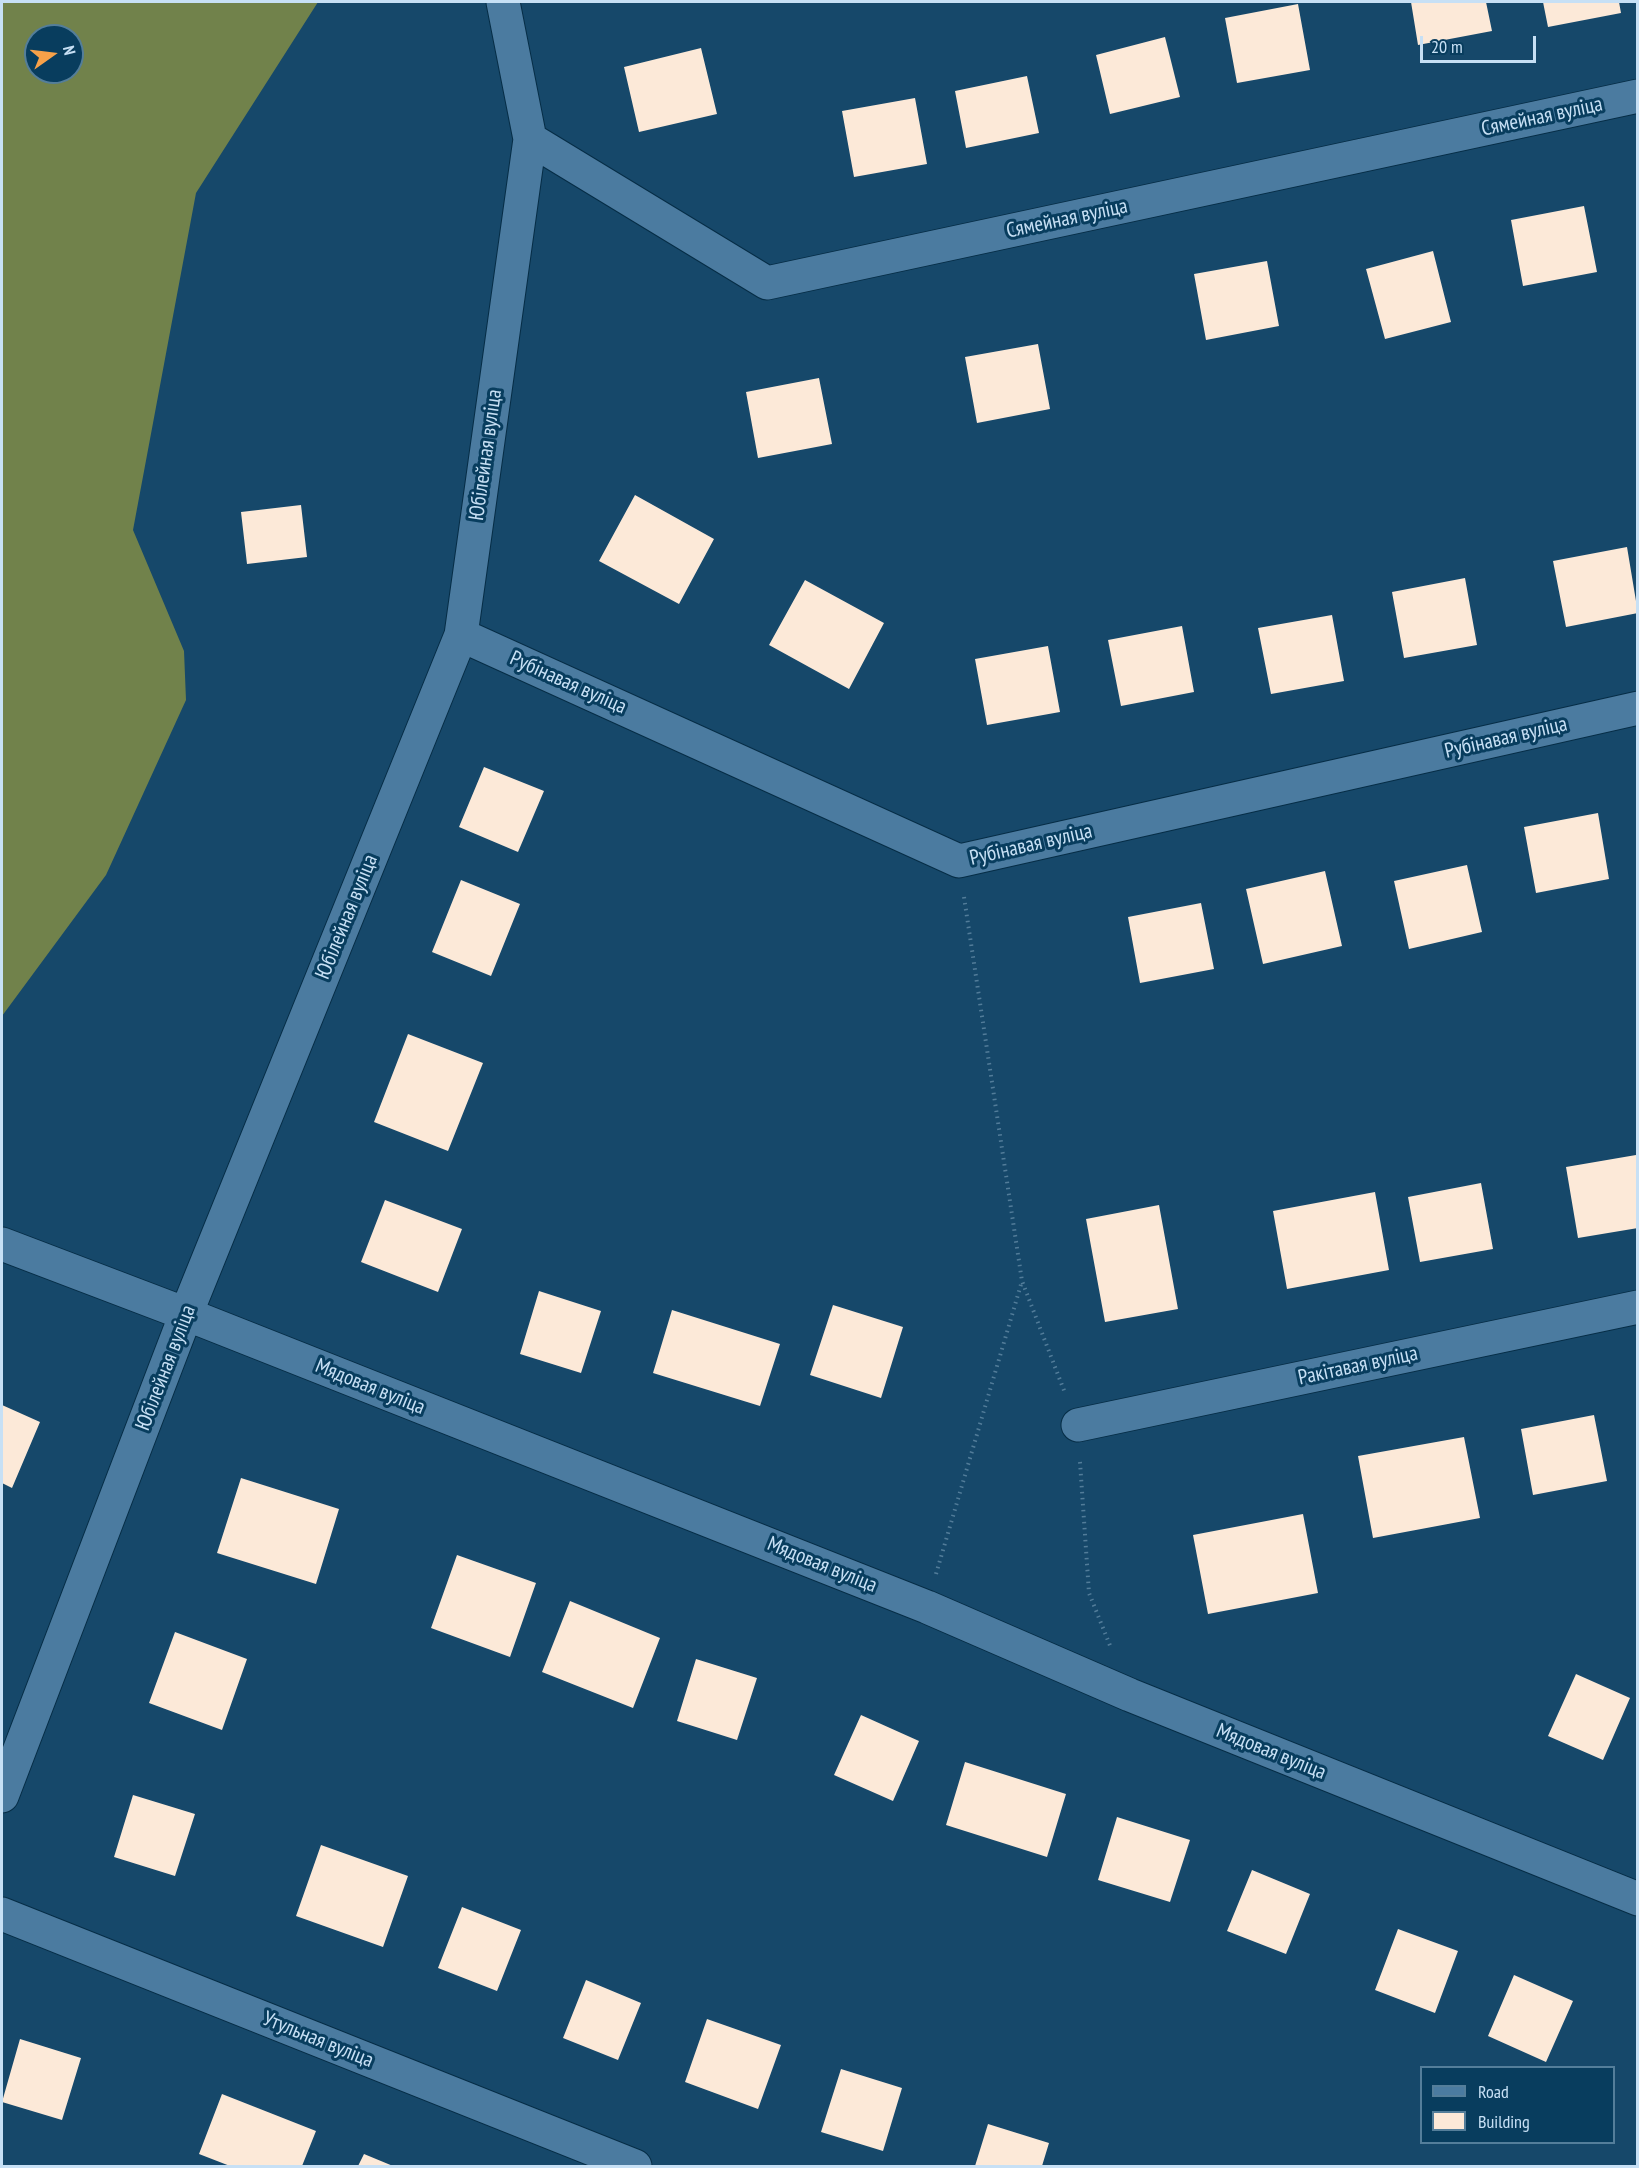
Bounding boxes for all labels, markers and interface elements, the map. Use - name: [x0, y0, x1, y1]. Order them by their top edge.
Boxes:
- north arrow: [24, 24, 84, 84]
- scale bar: [1423, 24, 1538, 62]
- text: 20 m: [1431, 35, 1463, 58]
- text: N: [59, 44, 80, 57]
- street label: Сямейная вуліца: [1479, 92, 1605, 142]
- street label: Сямейная вуліца: [1004, 194, 1130, 244]
- street label: Юбілейная вуліца: [464, 388, 508, 522]
- street label: Рубінавая вуліца: [506, 646, 630, 720]
- street label: Рубінавая вуліца: [1442, 712, 1570, 764]
- street label: Рубінавая вуліца: [967, 819, 1095, 871]
- street label: Юбілейная вуліца: [311, 851, 383, 983]
- street label: Юбілейная вуліца: [131, 1302, 201, 1434]
- street label: Ракітавая вуліца: [1296, 1341, 1420, 1391]
- street label: Мядовая вуліца: [311, 1354, 429, 1420]
- street label: Мядовая вуліца: [763, 1532, 881, 1598]
- street label: Мядовая вуліца: [1212, 1719, 1330, 1785]
- street label: Утульная вуліца: [259, 2006, 377, 2074]
- legend: [1420, 2066, 1615, 2144]
- text: Road: [1478, 2080, 1509, 2103]
- text: Building: [1478, 2110, 1530, 2133]

